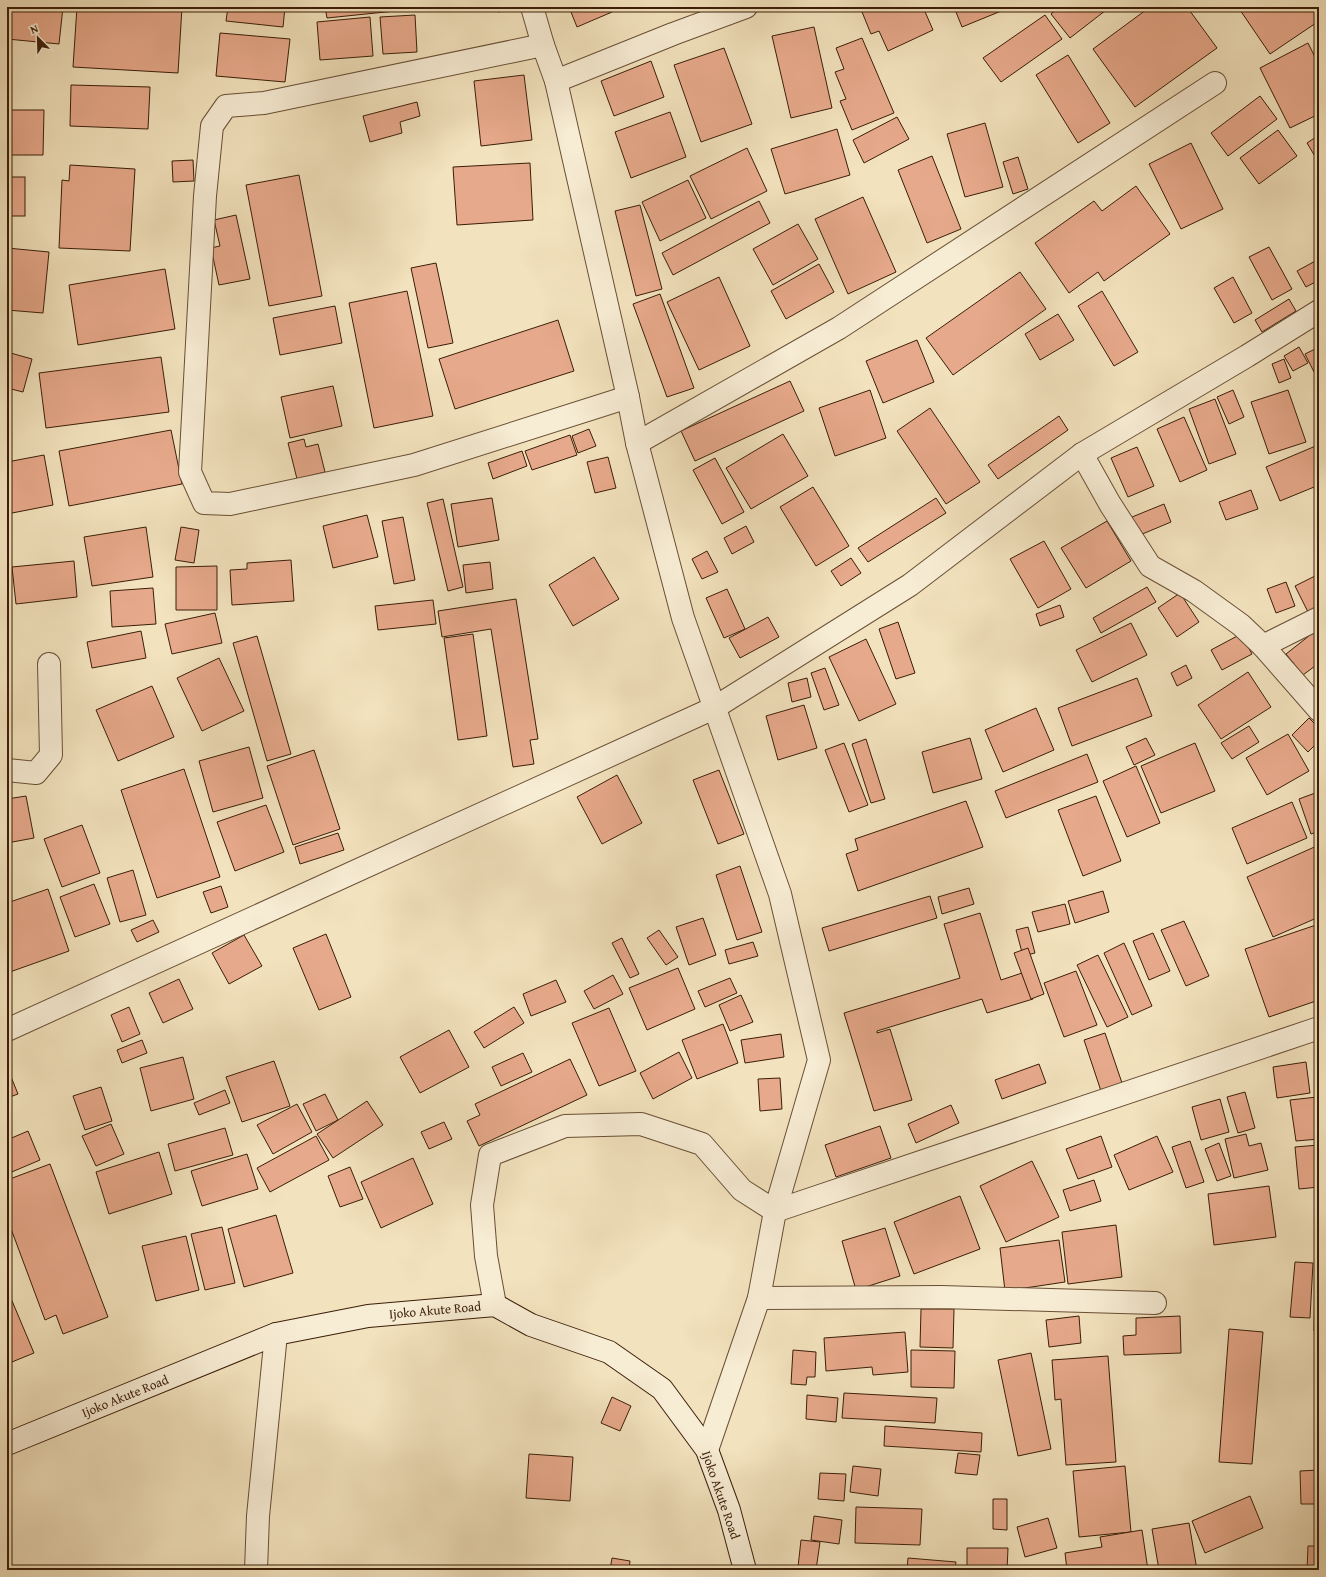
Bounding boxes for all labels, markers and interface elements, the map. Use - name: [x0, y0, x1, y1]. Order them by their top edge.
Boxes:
- north arrow: [18, 18, 58, 58]
- text: N: [28, 20, 41, 38]
- street label: Ijoko Akute Road: [388, 1297, 482, 1323]
- street label: Ijoko Akute Road: [79, 1370, 171, 1422]
- street label: Ijoko Akute Road: [697, 1448, 745, 1542]

